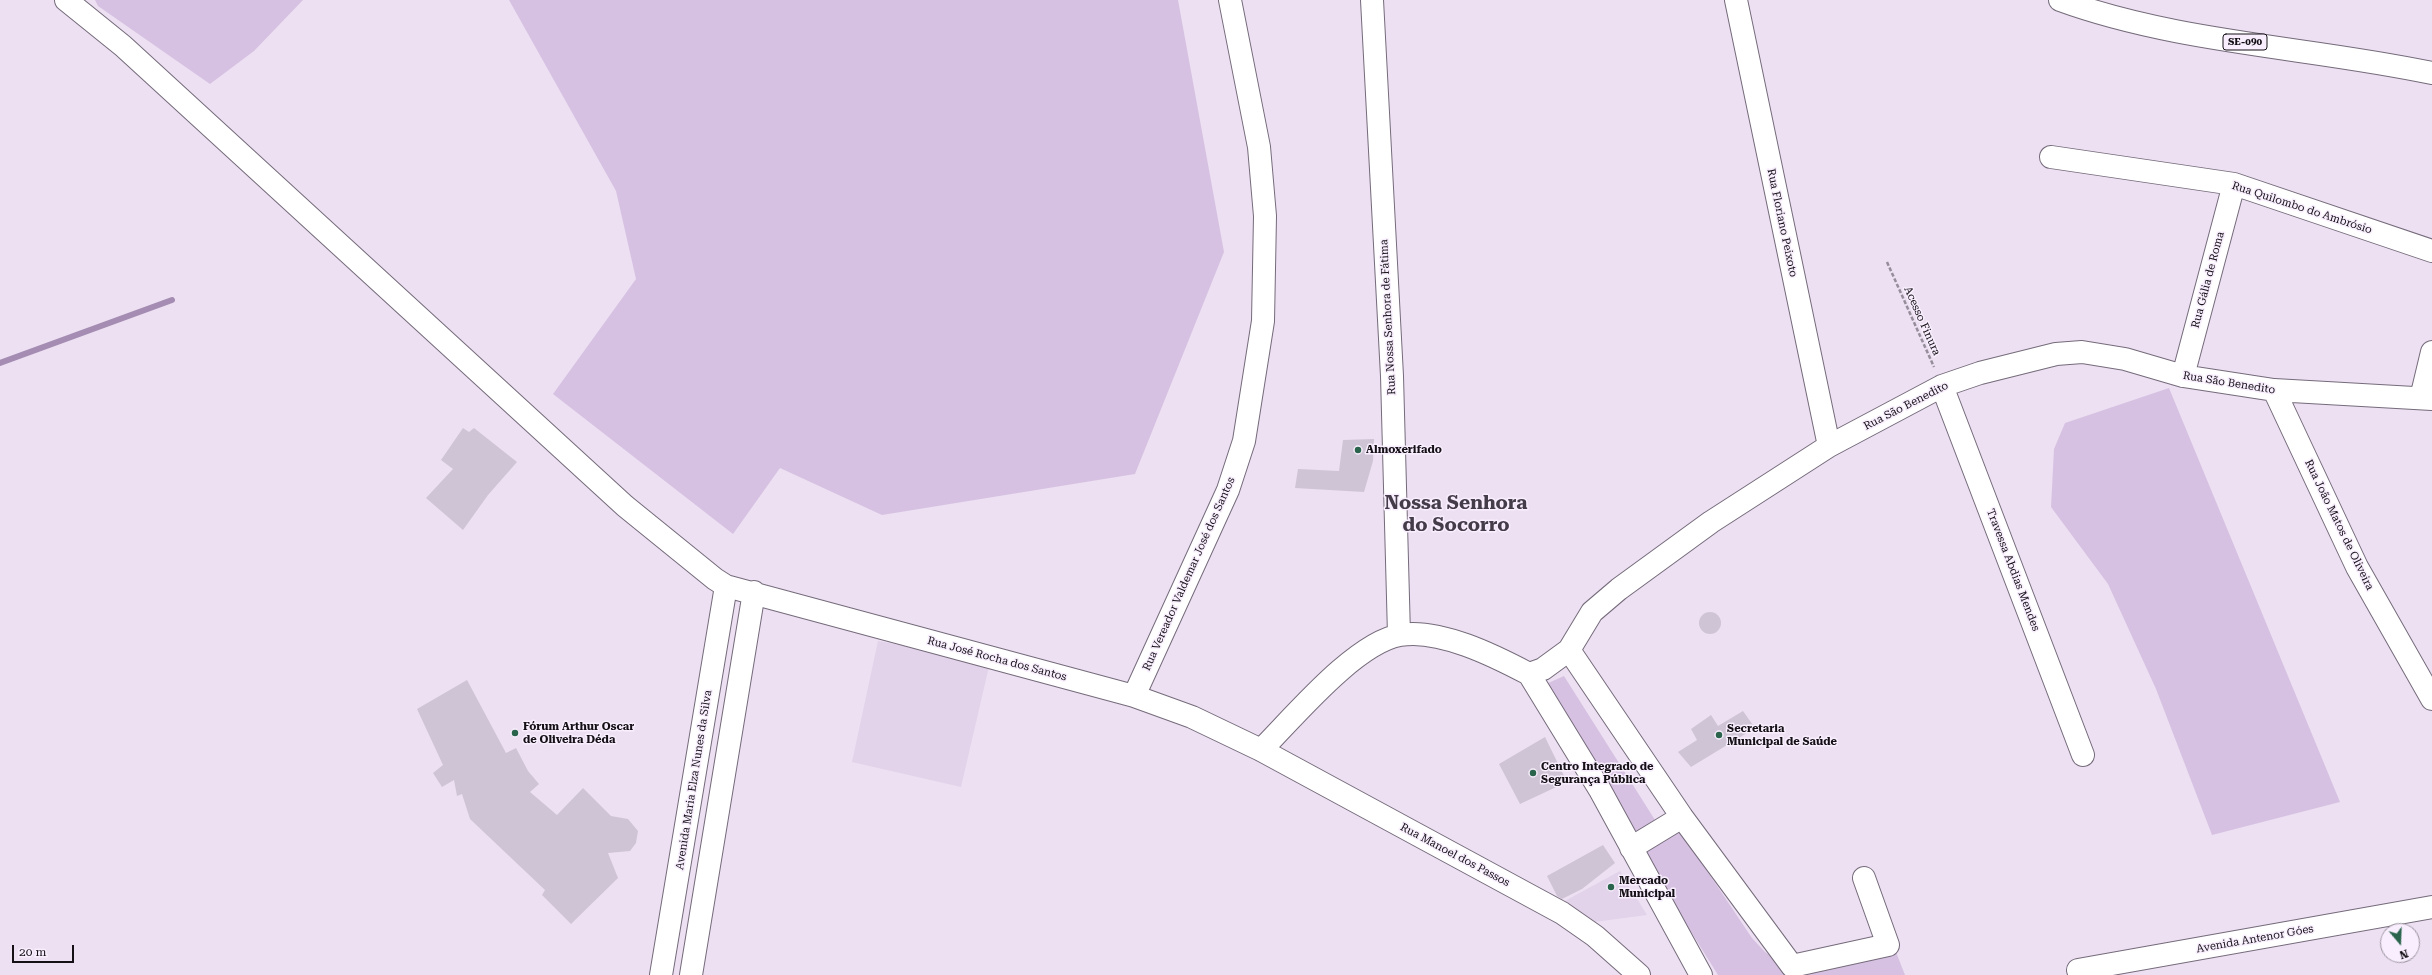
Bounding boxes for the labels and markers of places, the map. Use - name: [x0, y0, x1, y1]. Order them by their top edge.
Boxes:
- place label: Almoxerifado: [1366, 443, 1442, 457]
- marker: Almoxerifado: [1353, 445, 1363, 455]
- place label: Fórum Arthur Oscar de Oliveira Déda: [523, 720, 634, 746]
- place label: Secretaria Municipal de Saúde: [1727, 722, 1837, 748]
- marker: Fórum Arthur Oscar de Oliveira Déda: [510, 728, 520, 738]
- marker: Secretaria Municipal de Saúde: [1714, 730, 1724, 740]
- place label: Centro Integrado de Segurança Pública: [1541, 760, 1653, 786]
- marker: Centro Integrado de Segurança Pública: [1528, 768, 1538, 778]
- place label: Mercado Municipal: [1619, 874, 1675, 900]
- marker: Mercado Municipal: [1606, 882, 1616, 892]

